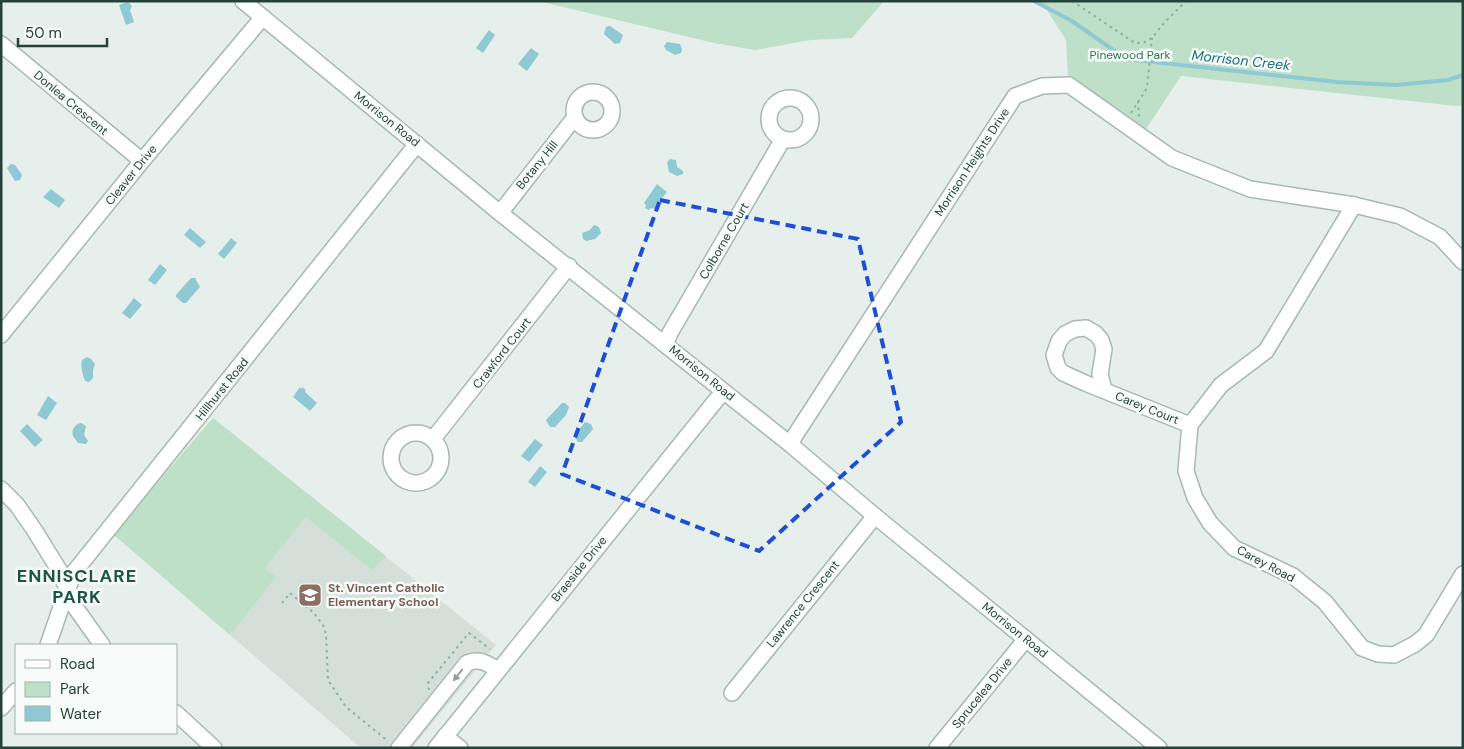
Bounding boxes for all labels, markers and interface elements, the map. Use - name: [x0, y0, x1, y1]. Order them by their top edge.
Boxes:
- scale bar: [18, 15, 106, 47]
- text: 50 m: [25, 23, 62, 43]
- water label: Morrison Creek: [1191, 46, 1292, 74]
- park label: Pinewood Park: [1090, 47, 1170, 63]
- street label: Donlea Crescent: [30, 67, 112, 139]
- street label: Morrison Road: [351, 88, 423, 150]
- street label: Morrison Heights Drive: [931, 105, 1013, 219]
- street label: Botany Hill: [512, 137, 562, 193]
- street label: Cleaver Drive: [102, 141, 160, 209]
- street label: Colborne Court: [696, 199, 753, 282]
- street label: Crawford Court: [469, 314, 535, 392]
- street label: Morrison Road: [666, 342, 738, 404]
- street label: Hillhurst Road: [192, 354, 252, 424]
- street label: Carey Court: [1113, 388, 1182, 428]
- street label: Braeside Drive: [548, 533, 610, 605]
- street label: Carey Road: [1234, 542, 1298, 586]
- street label: Lawrence Crescent: [763, 557, 843, 651]
- district label: ENNISCLARE PARK: [17, 564, 137, 609]
- place label: St. Vincent Catholic Elementary School: [328, 580, 445, 610]
- school or university icon: St. Vincent Catholic Elementary School: [297, 582, 323, 608]
- street label: Morrison Road: [979, 599, 1051, 661]
- legend: [15, 644, 178, 734]
- text: Road: [60, 654, 95, 674]
- street label: Sprucelea Drive: [948, 654, 1016, 732]
- one-way arrow: [453, 668, 463, 681]
- text: Park: [60, 679, 90, 699]
- text: Water: [60, 704, 102, 724]

